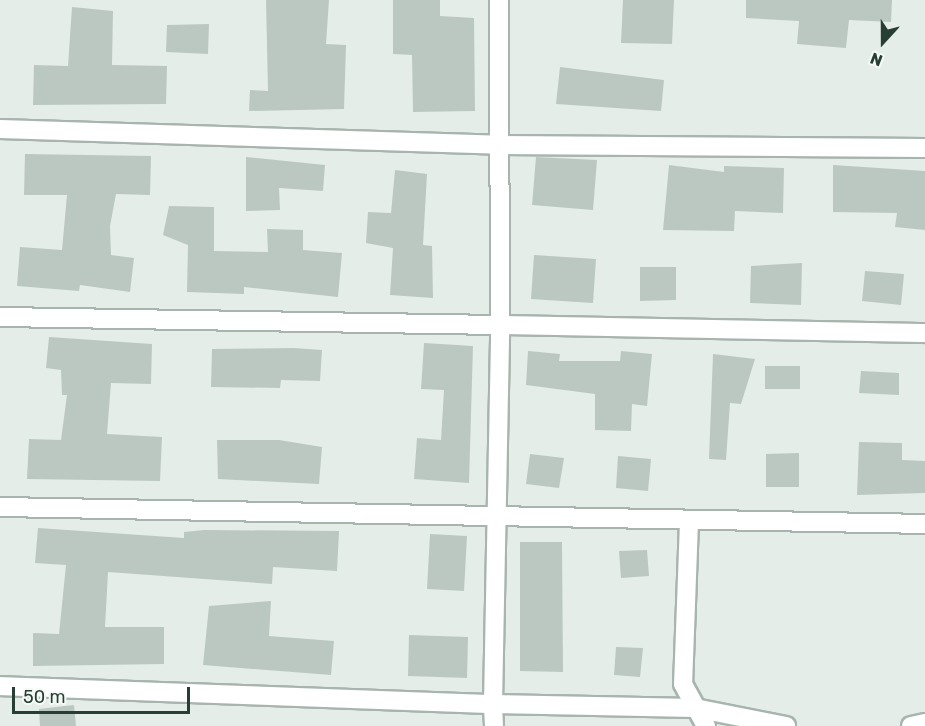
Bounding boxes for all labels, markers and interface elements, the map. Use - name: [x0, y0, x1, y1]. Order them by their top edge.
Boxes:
- north arrow: [853, 12, 913, 72]
- text: N: [868, 48, 885, 70]
- scale bar: [15, 675, 194, 713]
- text: 50 m: [23, 686, 66, 708]

